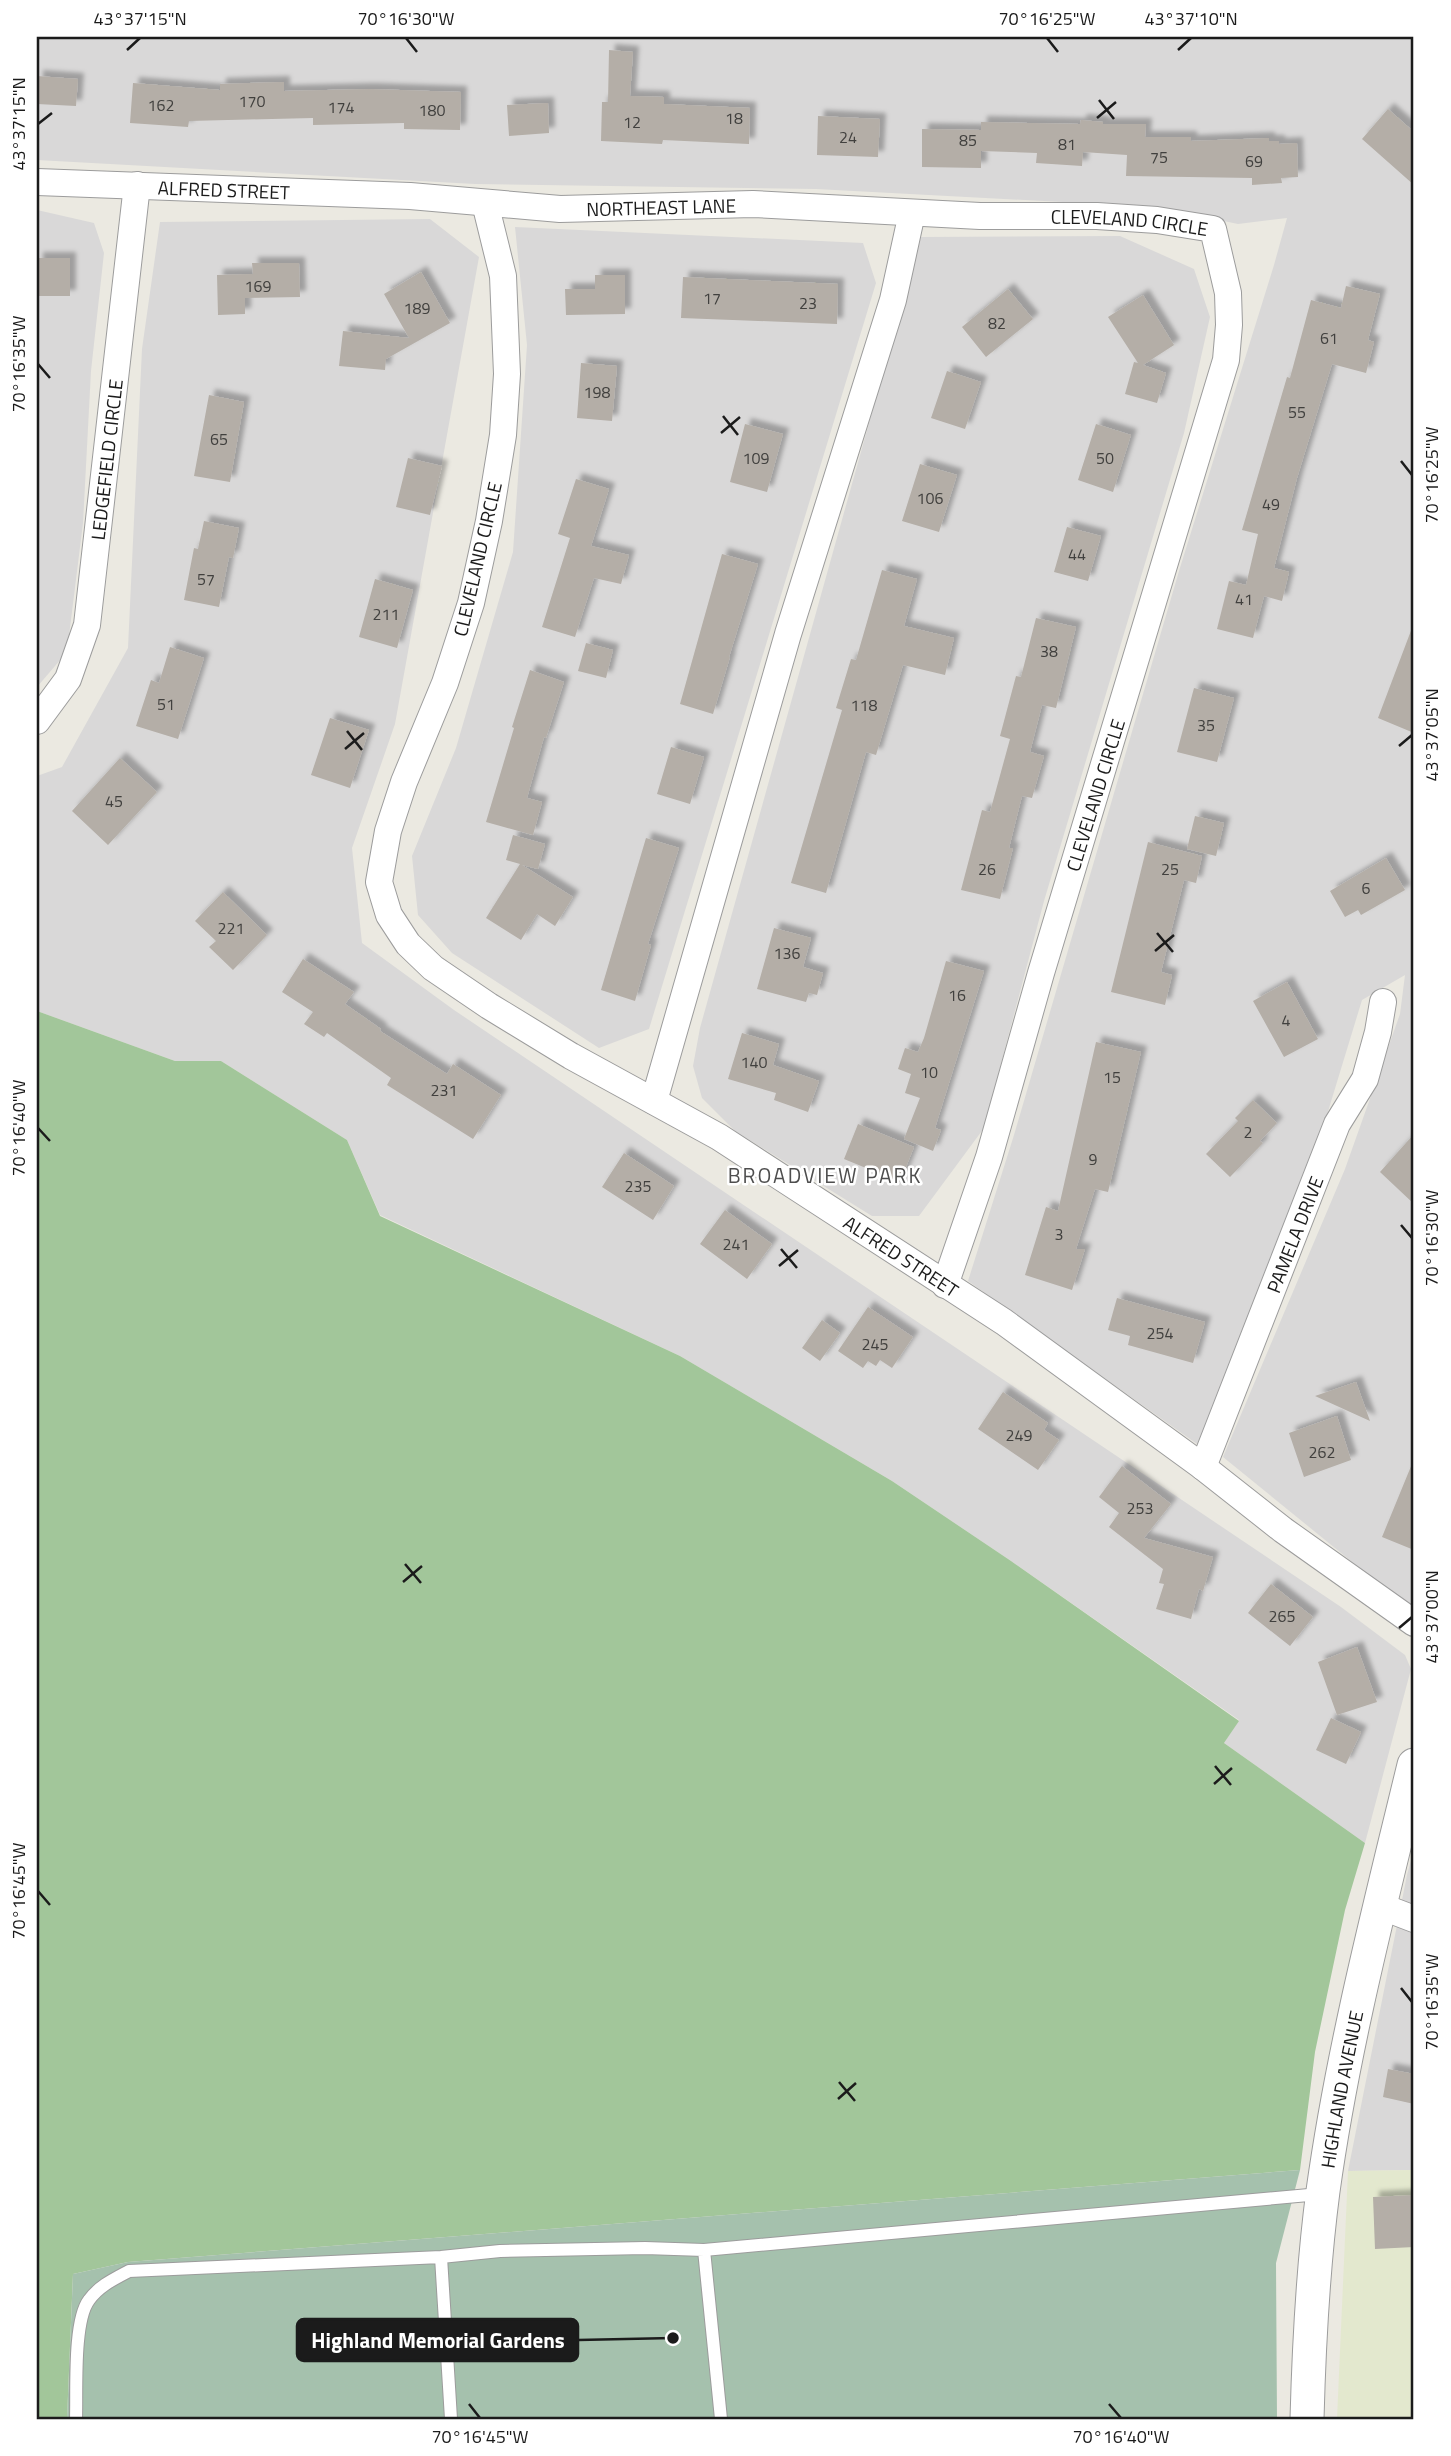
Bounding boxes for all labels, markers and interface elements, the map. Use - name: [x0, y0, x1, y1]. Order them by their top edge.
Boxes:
- text: 43°37'15"N: [93, 5, 187, 32]
- text: 70°16'30"W: [358, 5, 455, 32]
- text: 70°16'25"W: [999, 5, 1096, 32]
- text: 43°37'10"N: [1144, 5, 1238, 32]
- text: 43°37'15"N: [5, 77, 32, 171]
- house number: 170: [239, 89, 265, 113]
- house number: 162: [148, 93, 174, 117]
- house number: 174: [328, 95, 354, 119]
- house number: 180: [419, 98, 445, 122]
- house number: 18: [725, 106, 743, 130]
- house number: 12: [623, 110, 641, 134]
- house number: 24: [839, 125, 857, 149]
- house number: 85: [959, 128, 977, 152]
- house number: 81: [1058, 132, 1076, 156]
- house number: 75: [1150, 145, 1168, 169]
- house number: 69: [1245, 149, 1263, 173]
- street label: ALFRED STREET: [157, 172, 290, 206]
- street label: NORTHEAST LANE: [586, 190, 736, 223]
- street label: CLEVELAND CIRCLE: [1051, 201, 1210, 243]
- house number: 169: [245, 274, 271, 298]
- house number: 17: [703, 286, 721, 310]
- house number: 23: [799, 291, 817, 315]
- house number: 189: [404, 296, 430, 320]
- house number: 82: [988, 311, 1006, 335]
- text: 70°16'35"W: [5, 315, 32, 412]
- house number: 61: [1320, 326, 1338, 350]
- street label: LEDGEFIELD CIRCLE: [82, 378, 129, 541]
- house number: 198: [584, 380, 610, 404]
- house number: 55: [1288, 400, 1306, 424]
- text: 70°16'25"W: [1418, 426, 1445, 523]
- house number: 65: [210, 427, 228, 451]
- house number: 109: [743, 446, 769, 470]
- house number: 50: [1096, 446, 1114, 470]
- street label: CLEVELAND CIRCLE: [445, 479, 509, 639]
- house number: 106: [917, 486, 943, 510]
- house number: 49: [1262, 492, 1280, 516]
- house number: 44: [1068, 542, 1086, 566]
- house number: 57: [197, 567, 215, 591]
- house number: 41: [1235, 587, 1253, 611]
- house number: 211: [373, 602, 399, 626]
- house number: 38: [1040, 639, 1058, 663]
- text: 43°37'05"N: [1418, 688, 1445, 782]
- house number: 51: [157, 692, 175, 716]
- house number: 118: [851, 693, 877, 717]
- house number: 35: [1197, 713, 1215, 737]
- street label: CLEVELAND CIRCLE: [1058, 715, 1132, 875]
- house number: 45: [105, 789, 123, 813]
- house number: 26: [978, 857, 996, 881]
- house number: 25: [1161, 857, 1179, 881]
- house number: 6: [1362, 876, 1371, 900]
- house number: 221: [218, 916, 244, 940]
- house number: 136: [774, 941, 800, 965]
- house number: 16: [948, 983, 966, 1007]
- house number: 4: [1282, 1008, 1291, 1032]
- house number: 140: [741, 1050, 767, 1074]
- house number: 10: [920, 1060, 938, 1084]
- house number: 15: [1103, 1065, 1121, 1089]
- house number: 231: [431, 1078, 457, 1102]
- text: 70°16'40"W: [5, 1079, 32, 1176]
- house number: 2: [1244, 1120, 1252, 1144]
- house number: 9: [1089, 1147, 1098, 1171]
- district label: BROADVIEW PARK: [728, 1159, 922, 1191]
- street label: PAMELA DRIVE: [1258, 1171, 1330, 1297]
- house number: 235: [625, 1174, 651, 1198]
- text: 70°16'30"W: [1418, 1189, 1445, 1286]
- street label: ALFRED STREET: [838, 1207, 965, 1304]
- house number: 3: [1055, 1222, 1063, 1246]
- house number: 241: [723, 1232, 749, 1256]
- house number: 254: [1147, 1321, 1173, 1345]
- house number: 245: [862, 1332, 888, 1356]
- house number: 249: [1006, 1423, 1032, 1447]
- house number: 262: [1309, 1440, 1335, 1464]
- house number: 253: [1127, 1496, 1153, 1520]
- text: 43°37'00"N: [1418, 1570, 1445, 1664]
- house number: 265: [1269, 1604, 1295, 1628]
- text: 70°16'45"W: [5, 1842, 32, 1939]
- text: 70°16'35"W: [1418, 1953, 1445, 2050]
- street label: HIGHLAND AVENUE: [1312, 2008, 1370, 2170]
- callout: Highland Memorial Gardens: [297, 2319, 578, 2361]
- text: Highland Memorial Gardens: [311, 2324, 565, 2356]
- text: 70°16'45"W: [432, 2423, 529, 2450]
- text: 70°16'40"W: [1073, 2423, 1170, 2450]

